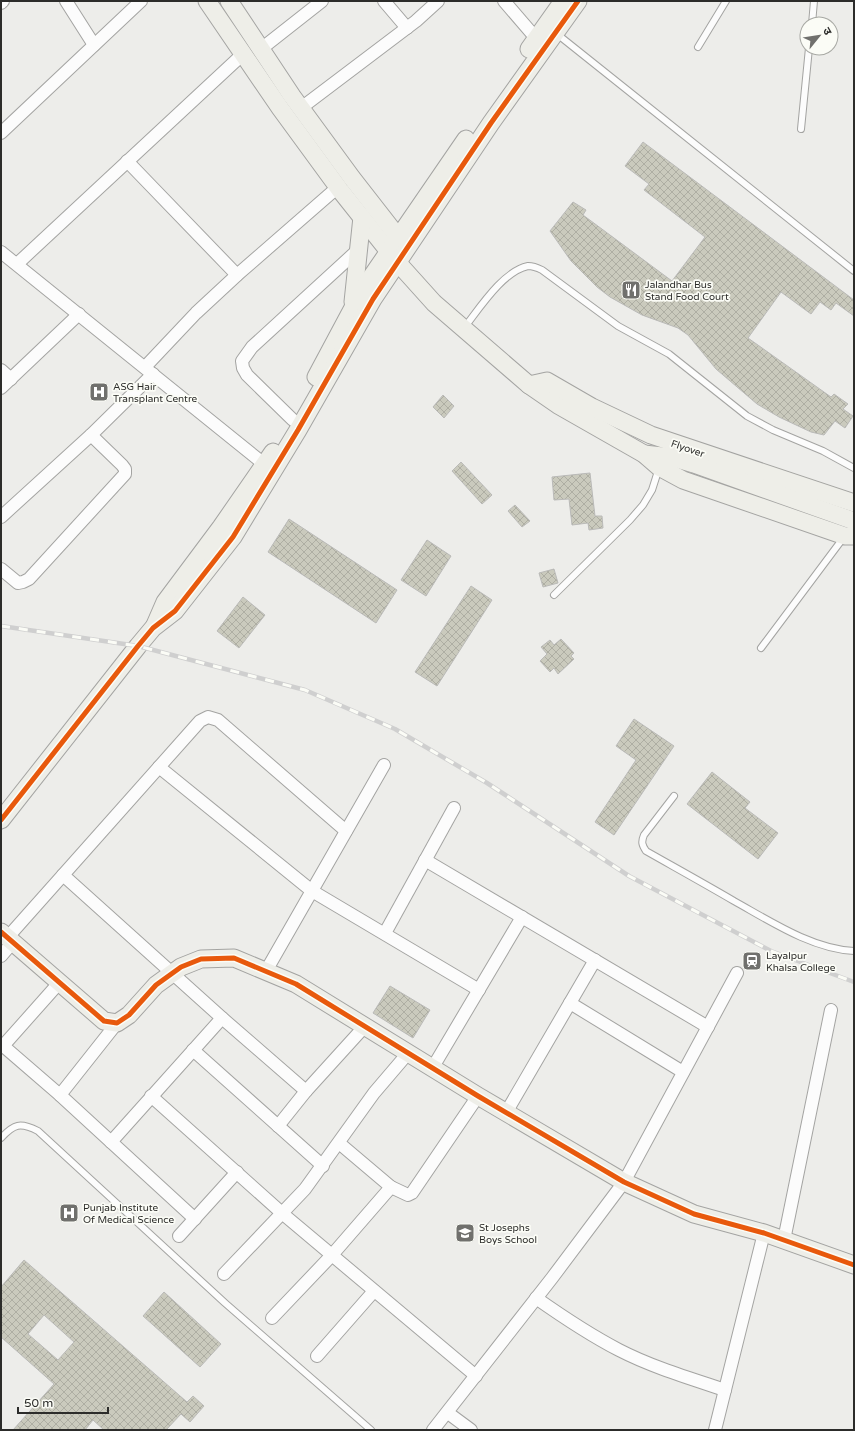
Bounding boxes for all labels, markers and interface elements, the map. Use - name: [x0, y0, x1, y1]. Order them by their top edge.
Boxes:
- north arrow: [799, 16, 839, 56]
- text: उ: [820, 25, 835, 38]
- restaurant icon: Jalandhar Bus Stand Food Court: [620, 279, 642, 301]
- place label: Jalandhar Bus Stand Food Court: [645, 279, 729, 303]
- hospital icon: ASG Hair Transplant Centre: [88, 381, 110, 403]
- place label: ASG Hair Transplant Centre: [113, 381, 198, 405]
- street label: Flyover: [669, 438, 706, 460]
- station icon: Layalpur Khalsa College: [741, 950, 763, 972]
- place label: Layalpur Khalsa College: [766, 950, 836, 974]
- hospital icon: Punjab Institute Of Medical Science: [58, 1202, 80, 1224]
- place label: Punjab Institute Of Medical Science: [83, 1202, 175, 1226]
- school or university icon: St Josephs Boys School: [454, 1222, 476, 1244]
- place label: St Josephs Boys School: [479, 1222, 537, 1246]
- scale bar: [18, 1389, 108, 1415]
- text: 50 m: [24, 1396, 53, 1410]

